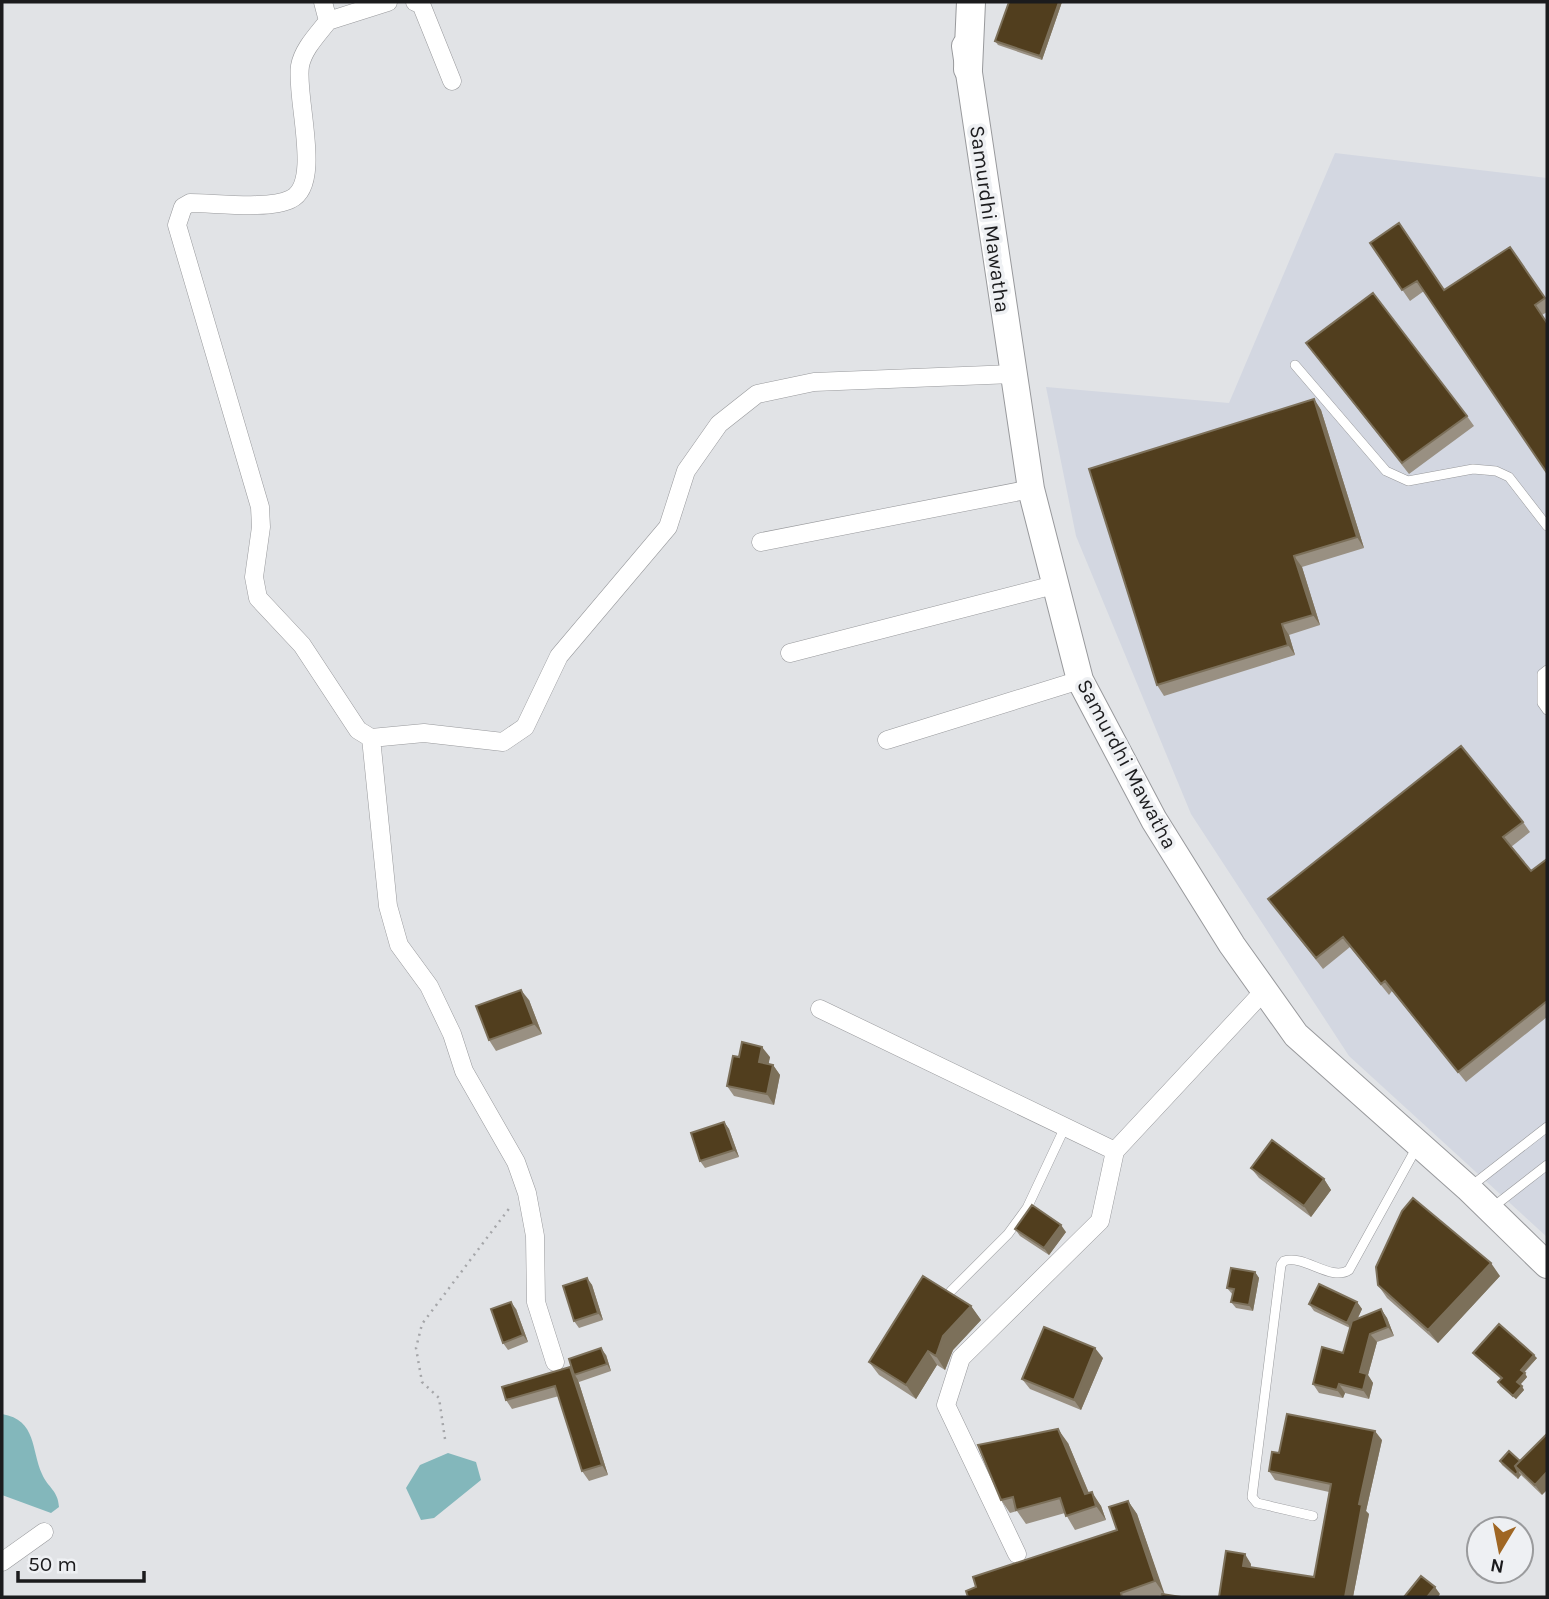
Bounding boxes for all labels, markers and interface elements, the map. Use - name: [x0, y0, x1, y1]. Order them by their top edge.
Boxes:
- street label: Samurdhi Mawatha: [965, 124, 1015, 314]
- street label: Samurdhi Mawatha: [1072, 675, 1182, 853]
- north arrow: [1465, 1515, 1535, 1585]
- scale bar: [18, 1540, 144, 1584]
- text: 50 m: [28, 1552, 77, 1576]
- text: N: [1489, 1554, 1506, 1578]

